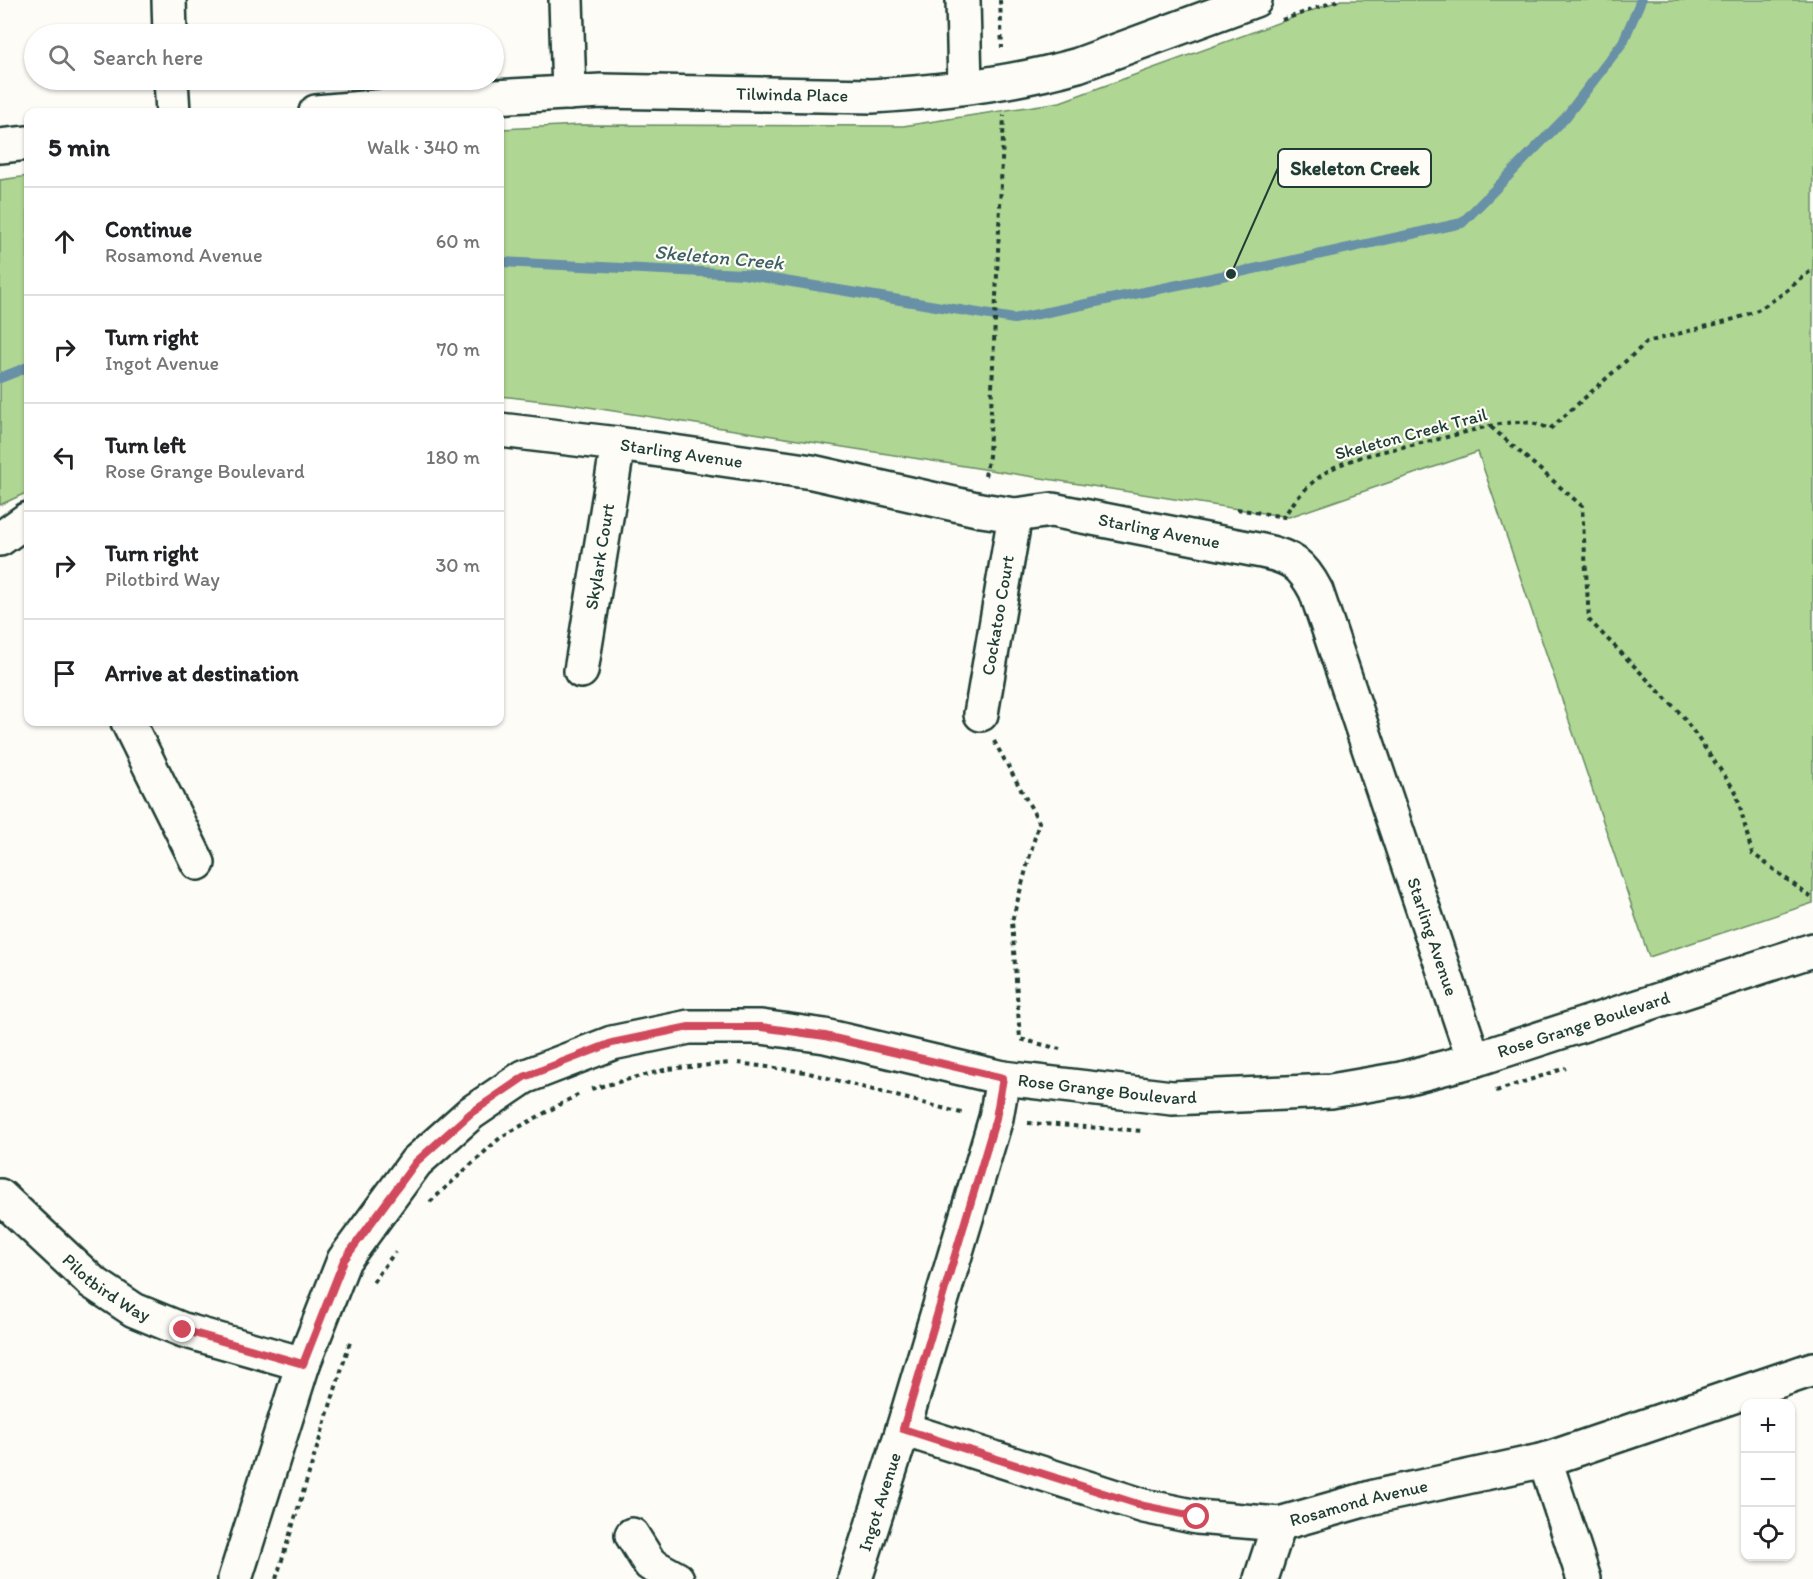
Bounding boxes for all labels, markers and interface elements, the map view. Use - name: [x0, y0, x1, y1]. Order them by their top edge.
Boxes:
- search box: [24, 24, 504, 90]
- icon: search: [45, 41, 78, 74]
- text: Search here: [93, 44, 203, 71]
- street label: Tilwinda Place: [736, 82, 848, 107]
- text: 5 min: [48, 131, 110, 163]
- text: Walk · 340 m: [367, 135, 480, 159]
- callout: Skeleton Creek: [1278, 149, 1431, 187]
- text: Skeleton Creek: [1290, 156, 1420, 180]
- text: Continue: [105, 216, 192, 243]
- icon: ahead: [48, 225, 81, 258]
- text: 60 m: [436, 229, 480, 253]
- water label: Skeleton Creek: [654, 239, 786, 275]
- text: Rosamond Avenue: [105, 243, 263, 267]
- text: Turn right: [105, 324, 199, 351]
- icon: right: [48, 333, 81, 366]
- text: 70 m: [436, 337, 480, 361]
- text: Ingot Avenue: [105, 351, 219, 375]
- street label: Skeleton Creek Trail: [1332, 403, 1490, 465]
- text: Turn left: [105, 432, 186, 459]
- street label: Starling Avenue: [619, 433, 744, 473]
- icon: left: [48, 441, 81, 474]
- text: 180 m: [426, 445, 480, 469]
- text: Rose Grange Boulevard: [105, 459, 305, 483]
- street label: Skylark Court: [580, 501, 619, 611]
- street label: Starling Avenue: [1097, 508, 1222, 554]
- text: Turn right: [105, 540, 199, 567]
- icon: right: [48, 549, 81, 582]
- text: 30 m: [435, 553, 480, 577]
- street label: Cockatoo Court: [977, 554, 1019, 677]
- text: Pilotbird Way: [105, 567, 220, 591]
- icon: arrive: [48, 657, 81, 690]
- text: Arrive at destination: [105, 660, 299, 687]
- street label: Starling Avenue: [1402, 875, 1463, 999]
- street label: Rose Grange Boulevard: [1495, 986, 1673, 1063]
- street label: Rose Grange Boulevard: [1017, 1069, 1197, 1109]
- street label: Pilotbird Way: [58, 1249, 154, 1327]
- route end: [169, 1316, 195, 1342]
- map controls: [1741, 1399, 1795, 1561]
- button: +: [1741, 1399, 1795, 1453]
- street label: Ingot Avenue: [854, 1450, 906, 1554]
- button: −: [1741, 1453, 1795, 1507]
- street label: Rosamond Avenue: [1287, 1475, 1430, 1531]
- route start: [1183, 1503, 1209, 1529]
- button: locate: [1741, 1507, 1795, 1561]

